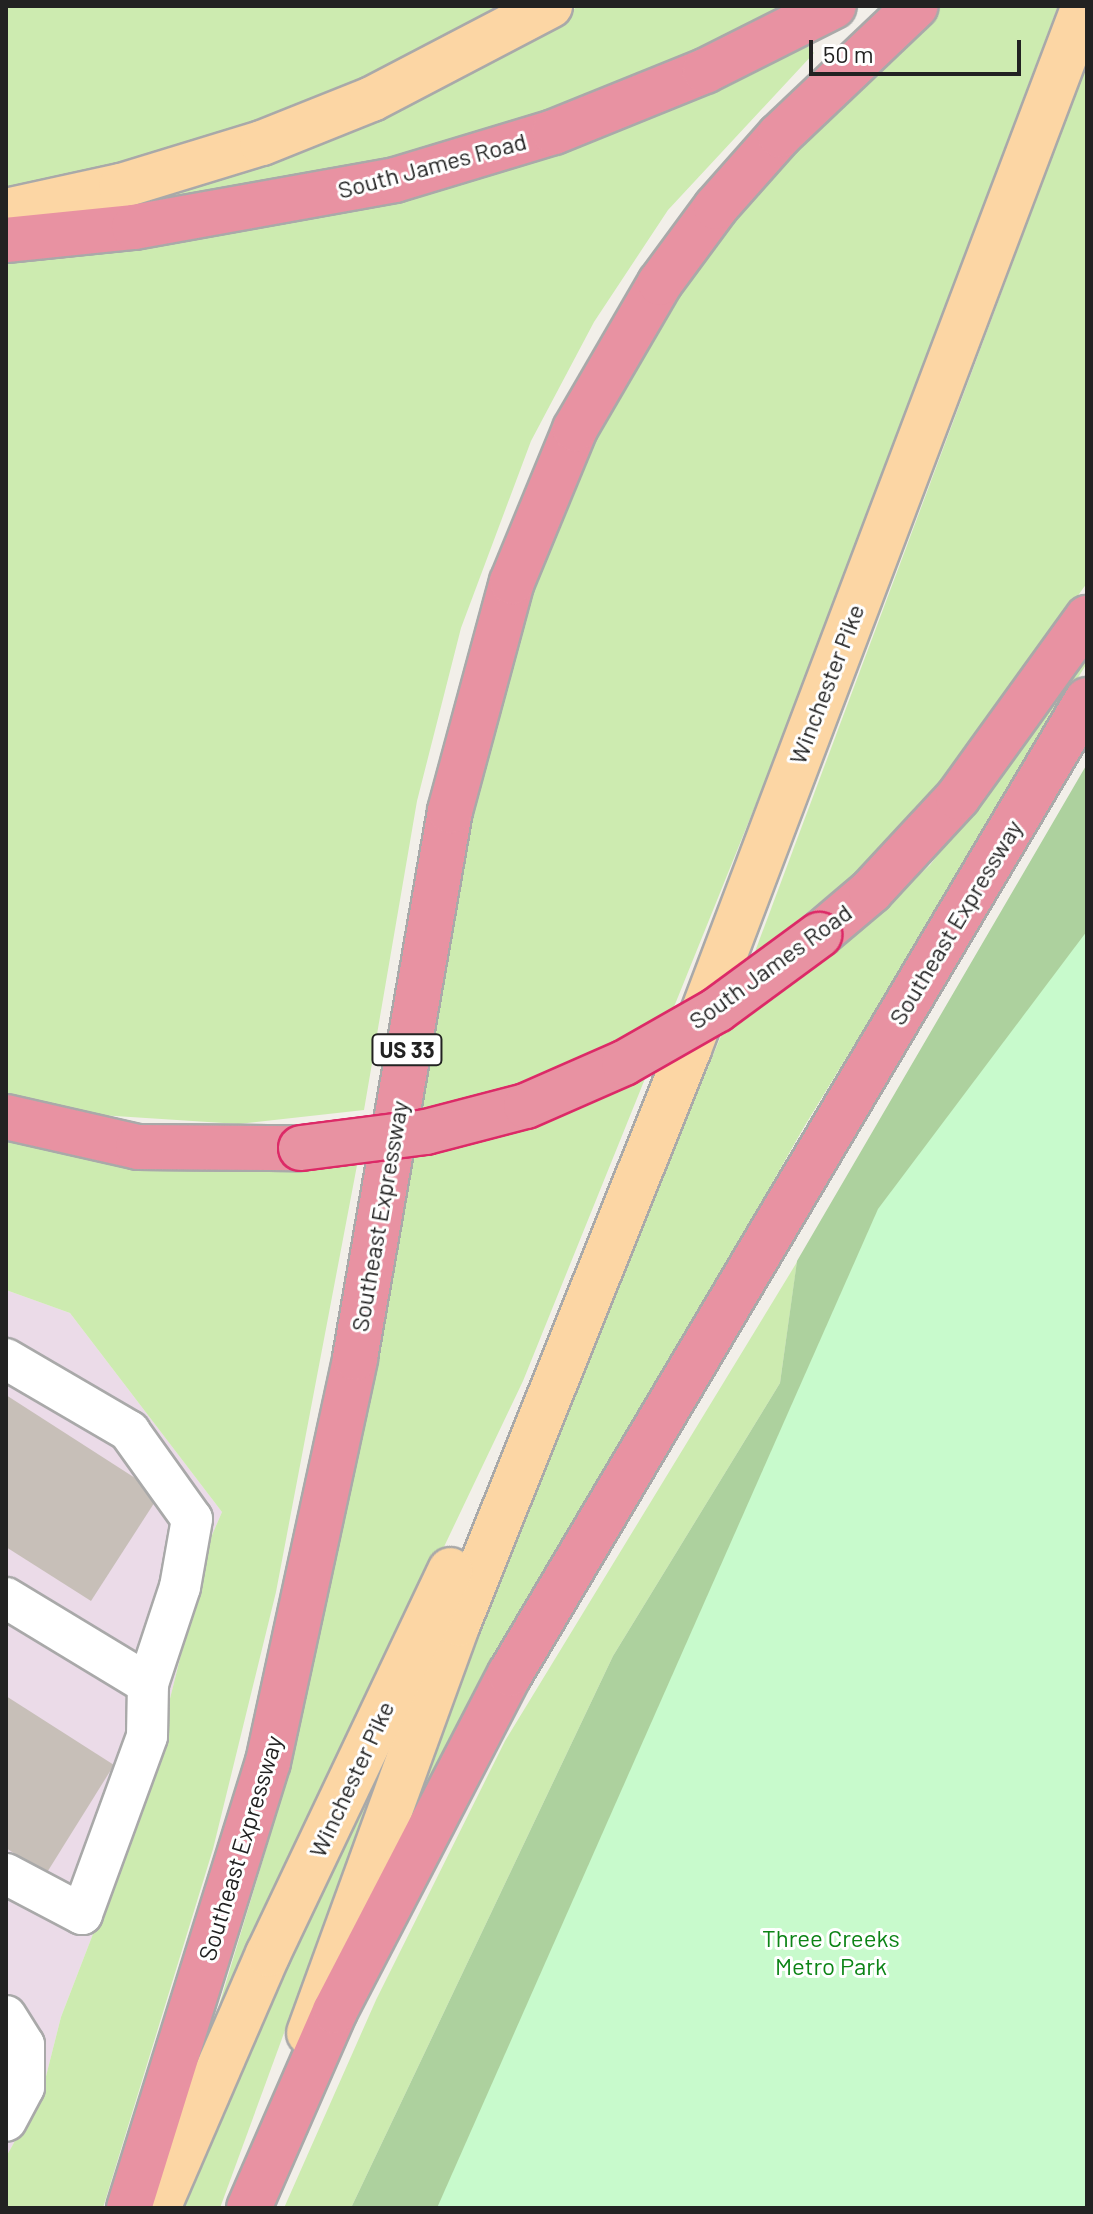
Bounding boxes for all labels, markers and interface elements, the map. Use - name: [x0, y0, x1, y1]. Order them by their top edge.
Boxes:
- scale bar: [813, 24, 1025, 74]
- text: 50 m: [823, 39, 874, 68]
- street label: South James Road: [334, 126, 530, 204]
- street label: Winchester Pike: [782, 600, 870, 768]
- street label: Southeast Expressway: [882, 814, 1028, 1030]
- street label: South James Road: [683, 897, 857, 1035]
- road number: US 33: [371, 1032, 443, 1068]
- street label: Southeast Expressway: [344, 1098, 414, 1334]
- street label: Winchester Pike: [302, 1696, 400, 1862]
- street label: Southeast Expressway: [192, 1732, 288, 1964]
- park label: Three Creeks Metro Park: [762, 1924, 900, 1980]

